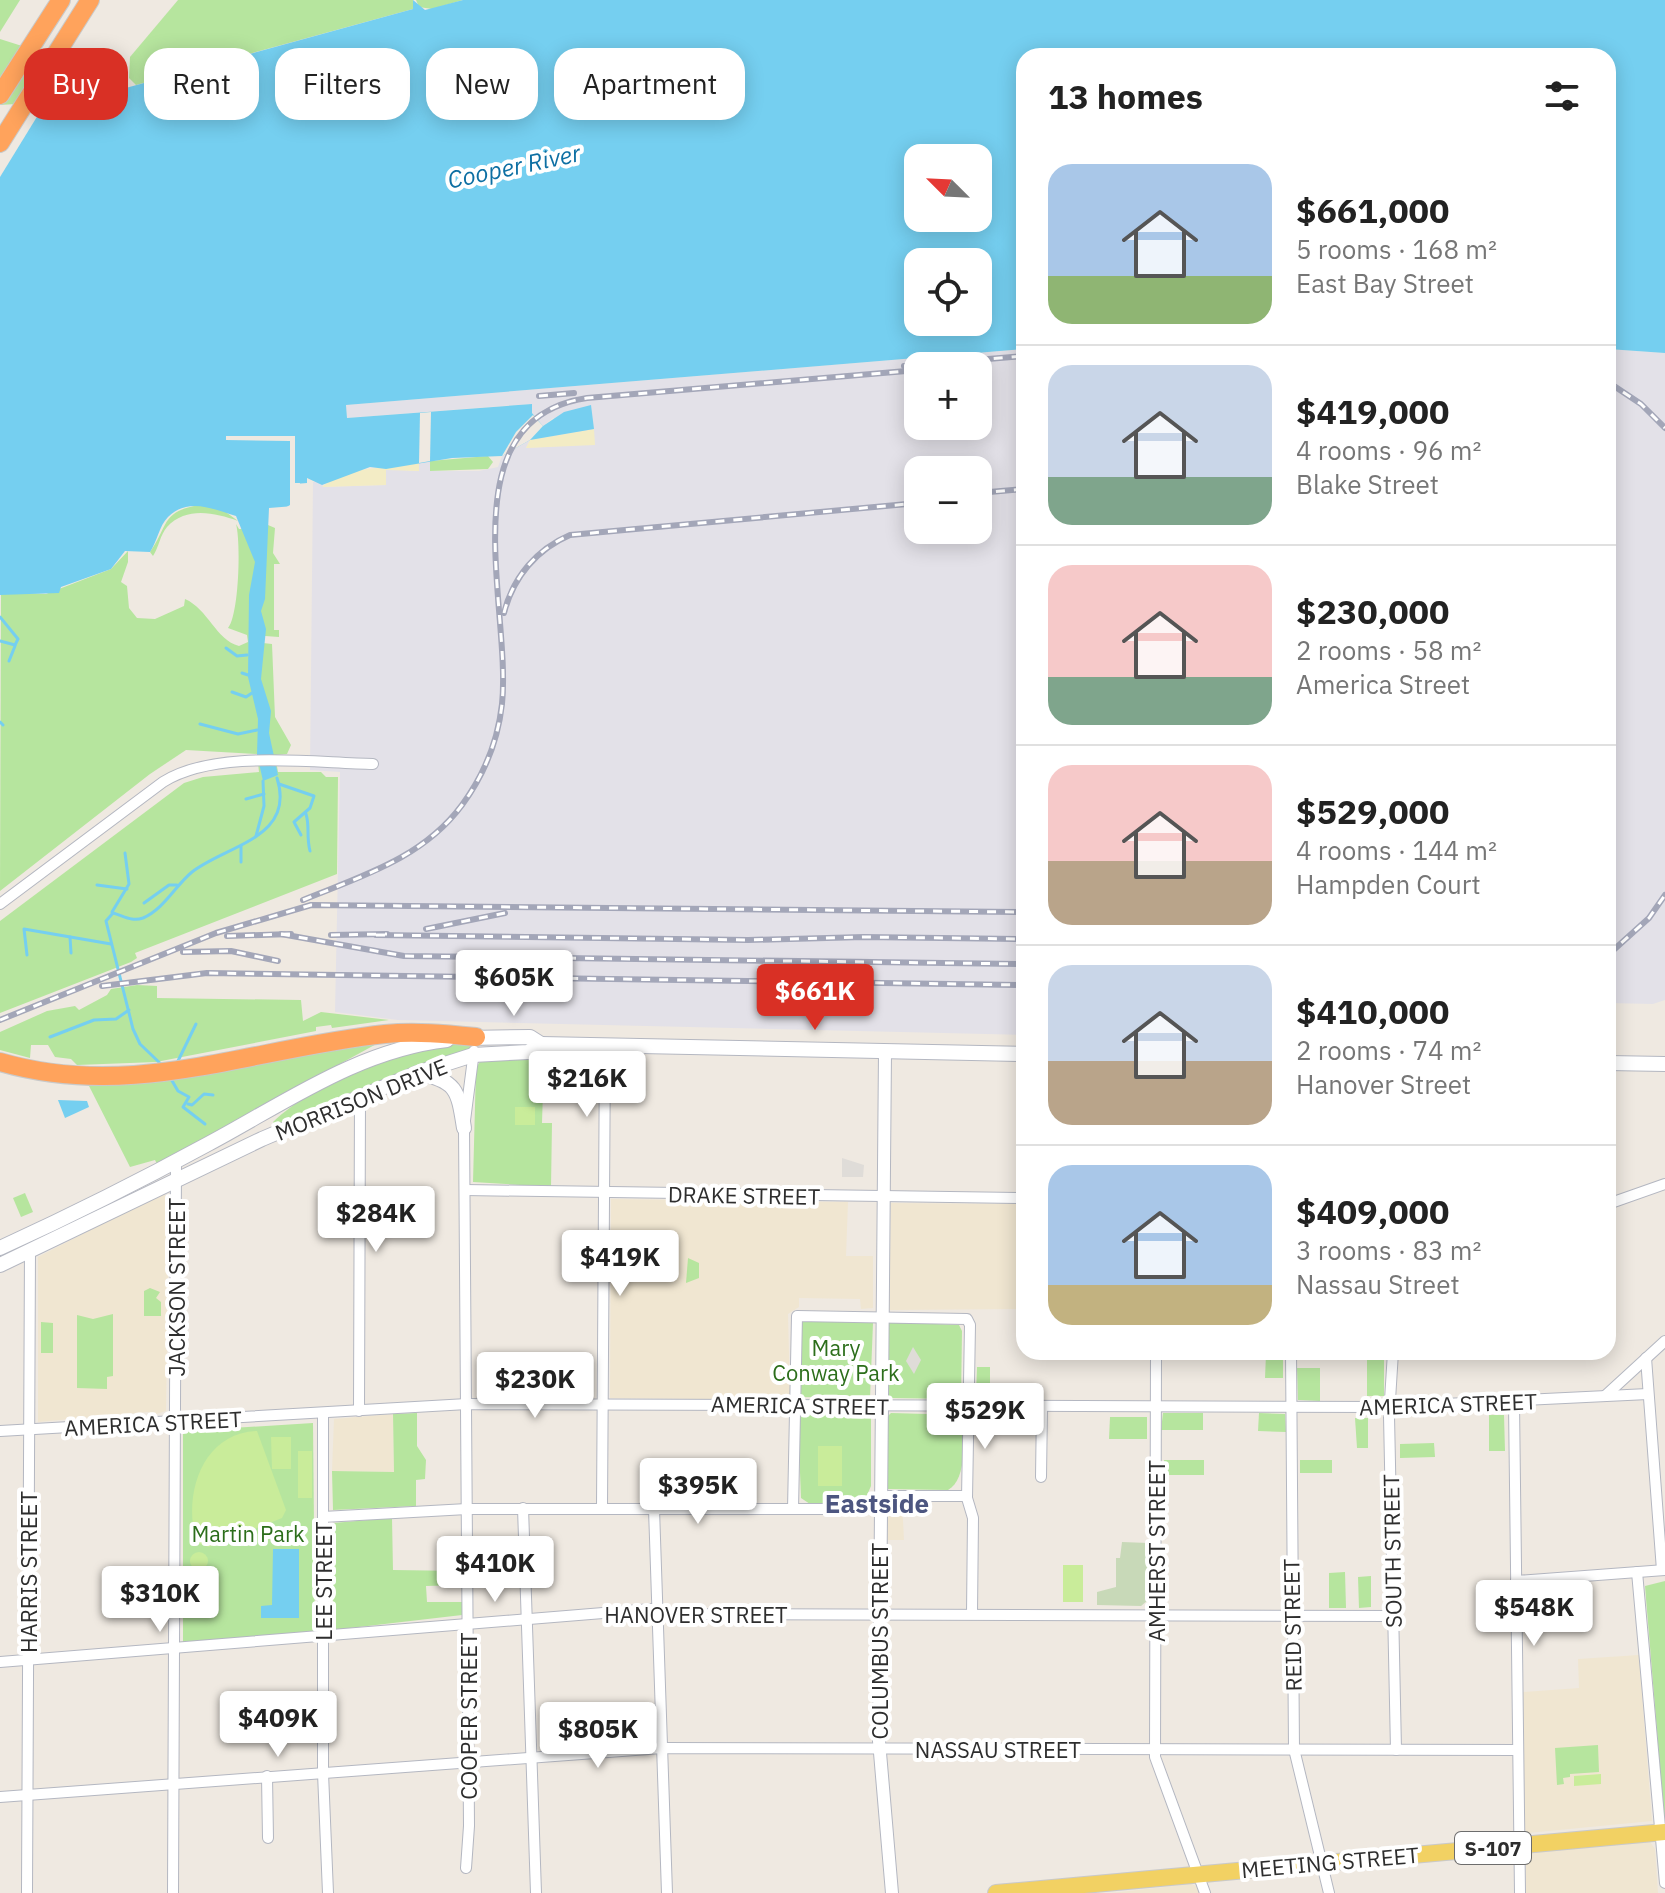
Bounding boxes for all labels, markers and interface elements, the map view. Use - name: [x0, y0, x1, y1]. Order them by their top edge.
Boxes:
- chip: Buy: [24, 48, 128, 120]
- chip: Rent: [144, 48, 259, 120]
- chip: Filters: [275, 48, 410, 120]
- chip: New: [426, 48, 538, 120]
- chip: Apartment: [554, 48, 745, 120]
- text: 13 homes: [1048, 74, 1203, 118]
- icon: filters: [1540, 74, 1584, 118]
- water label: Cooper River: [445, 136, 585, 196]
- north arrow: [904, 144, 992, 232]
- map controls: [904, 144, 992, 544]
- text: $661,000: [1296, 188, 1449, 232]
- icon: home: [1112, 196, 1208, 292]
- text: 5 rooms · 168 m²: [1296, 232, 1497, 266]
- button: locate: [904, 248, 992, 336]
- text: East Bay Street: [1296, 266, 1474, 300]
- button: +: [904, 352, 992, 440]
- text: $419,000: [1296, 389, 1449, 433]
- icon: home: [1112, 397, 1208, 493]
- text: 4 rooms · 96 m²: [1296, 433, 1481, 467]
- button: −: [904, 456, 992, 544]
- text: Blake Street: [1296, 467, 1439, 501]
- text: $230,000: [1296, 589, 1449, 633]
- icon: home: [1112, 597, 1208, 693]
- text: 2 rooms · 58 m²: [1296, 633, 1481, 667]
- text: America Street: [1296, 667, 1470, 701]
- text: $529,000: [1296, 789, 1449, 833]
- icon: home: [1112, 797, 1208, 893]
- text: 4 rooms · 144 m²: [1296, 833, 1497, 867]
- text: Hampden Court: [1296, 867, 1481, 901]
- pin: $605K: [458, 950, 570, 1018]
- text: $605K: [474, 959, 554, 993]
- pin: $661K: [759, 964, 871, 1032]
- text: $661K: [775, 973, 855, 1007]
- text: $410,000: [1296, 989, 1449, 1033]
- icon: home: [1112, 997, 1208, 1093]
- text: 2 rooms · 74 m²: [1296, 1033, 1481, 1067]
- street label: MORRISON DRIVE: [271, 1051, 451, 1147]
- pin: $216K: [531, 1051, 643, 1119]
- text: $216K: [547, 1060, 627, 1094]
- text: Hanover Street: [1296, 1067, 1471, 1101]
- street label: DRAKE STREET: [668, 1179, 821, 1211]
- pin: $284K: [320, 1186, 432, 1254]
- text: $409,000: [1296, 1189, 1449, 1233]
- text: $284K: [336, 1195, 416, 1229]
- street label: JACKSON STREET: [162, 1197, 191, 1376]
- icon: home: [1112, 1197, 1208, 1293]
- pin: $419K: [564, 1230, 676, 1298]
- text: 3 rooms · 83 m²: [1296, 1233, 1481, 1267]
- text: $419K: [580, 1239, 660, 1273]
- text: Nassau Street: [1296, 1267, 1460, 1301]
- park label: Mary Conway Park: [772, 1333, 900, 1387]
- pin: $230K: [479, 1352, 591, 1420]
- text: $230K: [495, 1361, 575, 1395]
- pin: $529K: [929, 1383, 1041, 1451]
- street label: AMERICA STREET: [1359, 1386, 1538, 1422]
- street label: AMERICA STREET: [711, 1389, 890, 1421]
- text: $529K: [945, 1392, 1025, 1426]
- street label: AMERICA STREET: [63, 1404, 243, 1442]
- pin: $395K: [642, 1458, 754, 1526]
- street label: AMHERST STREET: [1142, 1460, 1171, 1642]
- text: $395K: [658, 1467, 738, 1501]
- street label: SOUTH STREET: [1376, 1473, 1408, 1628]
- district label: Eastside: [825, 1486, 929, 1520]
- street label: HARRIS STREET: [14, 1491, 43, 1653]
- park label: Martin Park: [191, 1519, 305, 1548]
- street label: LEE STREET: [309, 1521, 338, 1641]
- pin: $410K: [439, 1536, 551, 1604]
- street label: COLUMBUS STREET: [865, 1542, 894, 1739]
- text: $410K: [455, 1545, 535, 1579]
- street label: REID STREET: [1276, 1558, 1308, 1692]
- pin: $310K: [104, 1566, 216, 1634]
- text: $310K: [120, 1575, 200, 1609]
- pin: $548K: [1478, 1580, 1590, 1648]
- text: $548K: [1494, 1589, 1574, 1623]
- street label: HANOVER STREET: [604, 1600, 788, 1629]
- street label: COOPER STREET: [454, 1632, 483, 1800]
- pin: $409K: [222, 1691, 334, 1759]
- text: $409K: [238, 1700, 318, 1734]
- pin: $805K: [542, 1702, 654, 1770]
- text: $805K: [558, 1711, 638, 1745]
- street label: NASSAU STREET: [915, 1735, 1082, 1764]
- road number: S-107: [1455, 1832, 1531, 1864]
- street label: MEETING STREET: [1240, 1840, 1420, 1884]

